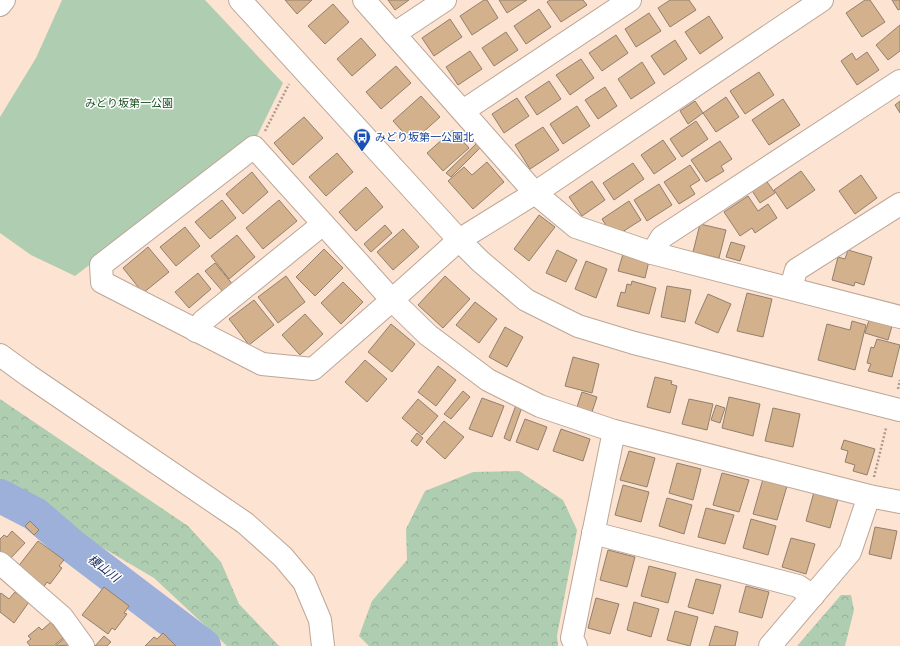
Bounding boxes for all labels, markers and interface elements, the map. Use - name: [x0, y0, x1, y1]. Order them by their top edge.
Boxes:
- park label: みどり坂第一公園: [85, 97, 173, 109]
- bus stop icon: みどり坂第一公園北: [352, 127, 372, 152]
- place label: みどり坂第一公園北: [375, 131, 474, 143]
- water label: 榎山川: [86, 552, 124, 585]

